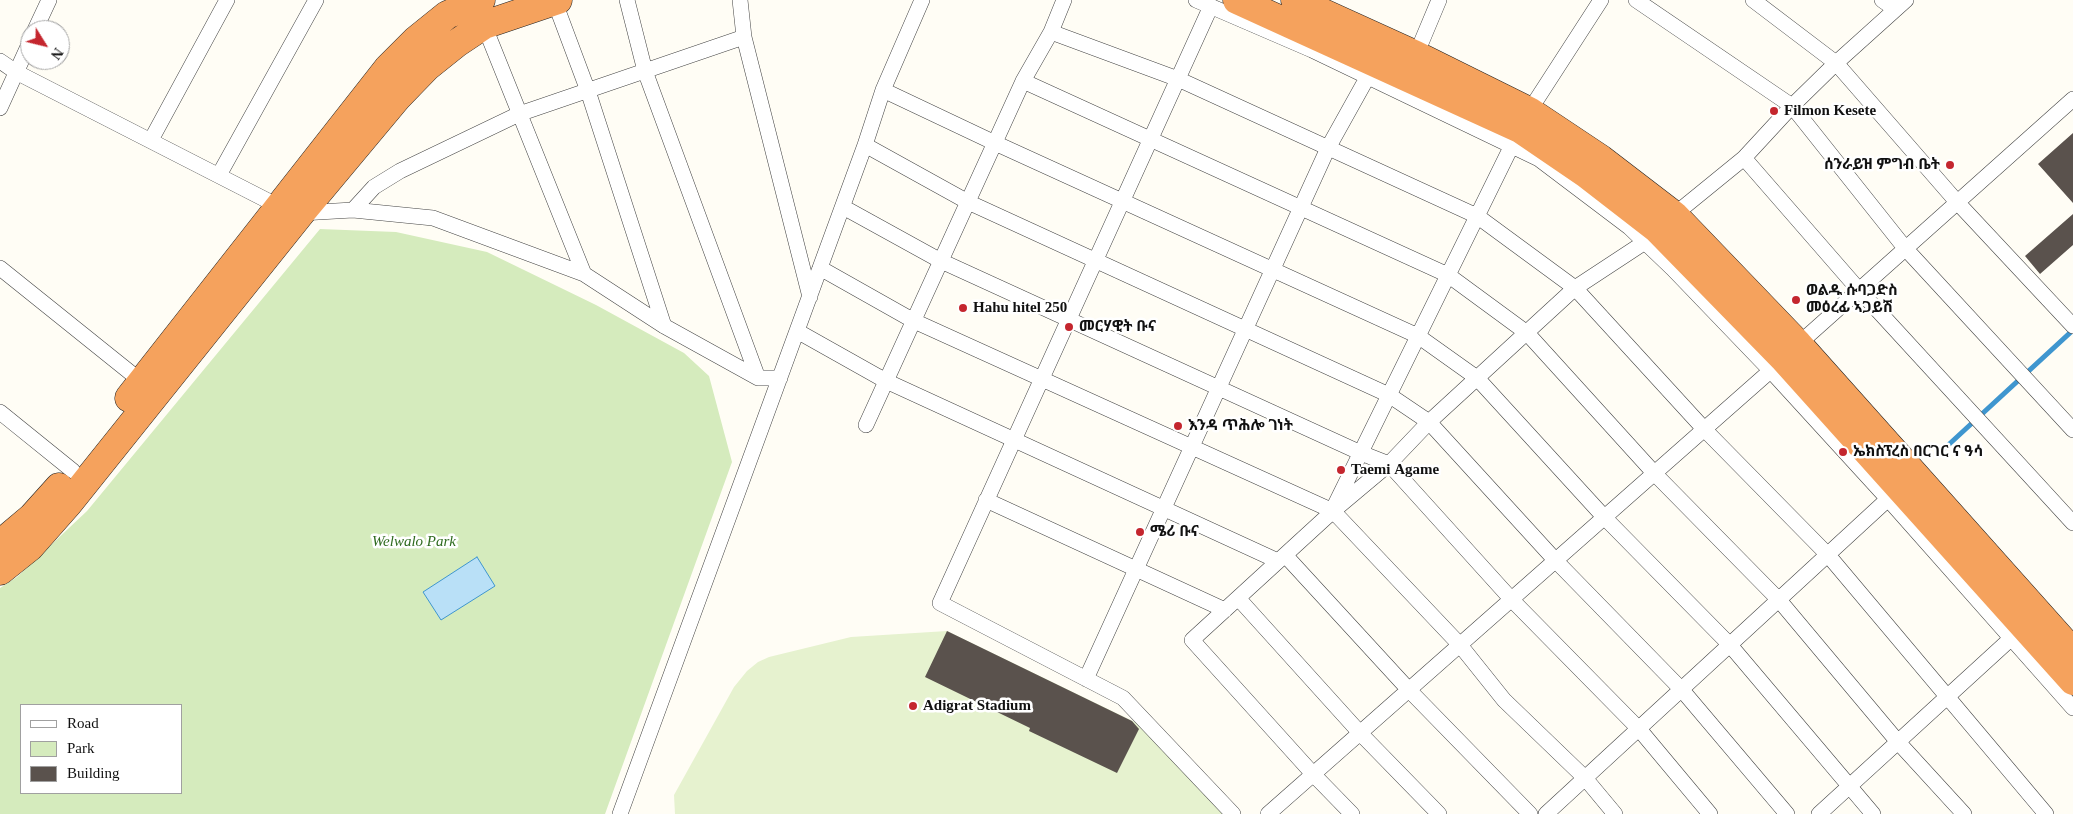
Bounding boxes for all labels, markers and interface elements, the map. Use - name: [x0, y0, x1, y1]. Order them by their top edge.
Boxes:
- north arrow: [20, 20, 70, 70]
- text: N: [48, 45, 66, 62]
- place label: Filmon Kesete: [1784, 102, 1876, 120]
- marker: Filmon Kesete: [1768, 105, 1780, 117]
- place label: ሰንራይዝ ምግብ ቤት: [1824, 156, 1940, 174]
- marker: ሰንራይዝ ምግብ ቤት: [1944, 159, 1956, 171]
- place label: ወልዱ ሱባጋድስ መዕረፊ ኣጋይሽ: [1806, 282, 1898, 317]
- marker: ወልዱ ሱባጋድስ መዕረፊ ኣጋይሽ: [1790, 294, 1802, 306]
- place label: Hahu hitel 250: [973, 299, 1067, 317]
- marker: Hahu hitel 250: [957, 302, 969, 314]
- place label: መርሃዊት ቡና: [1079, 318, 1156, 336]
- marker: መርሃዊት ቡና: [1063, 321, 1075, 333]
- place label: እንዳ ጥሕሎ ገነት: [1188, 417, 1293, 435]
- marker: እንዳ ጥሕሎ ገነት: [1172, 420, 1184, 432]
- place label: ኤክስፕረስ በርገር ና ዓሳ: [1853, 443, 1983, 461]
- marker: ኤክስፕረስ በርገር ና ዓሳ: [1837, 446, 1849, 458]
- place label: Taemi Agame: [1351, 461, 1439, 479]
- marker: Taemi Agame: [1335, 464, 1347, 476]
- place label: ሜሪ ቡና: [1150, 523, 1199, 541]
- marker: ሜሪ ቡና: [1134, 526, 1146, 538]
- park label: Welwalo Park: [372, 533, 456, 551]
- place label: Adigrat Stadium: [923, 697, 1031, 715]
- marker: Adigrat Stadium: [907, 700, 919, 712]
- legend: [20, 704, 182, 794]
- text: Road: [67, 715, 99, 731]
- text: Park: [67, 740, 95, 756]
- text: Building: [67, 765, 120, 781]

